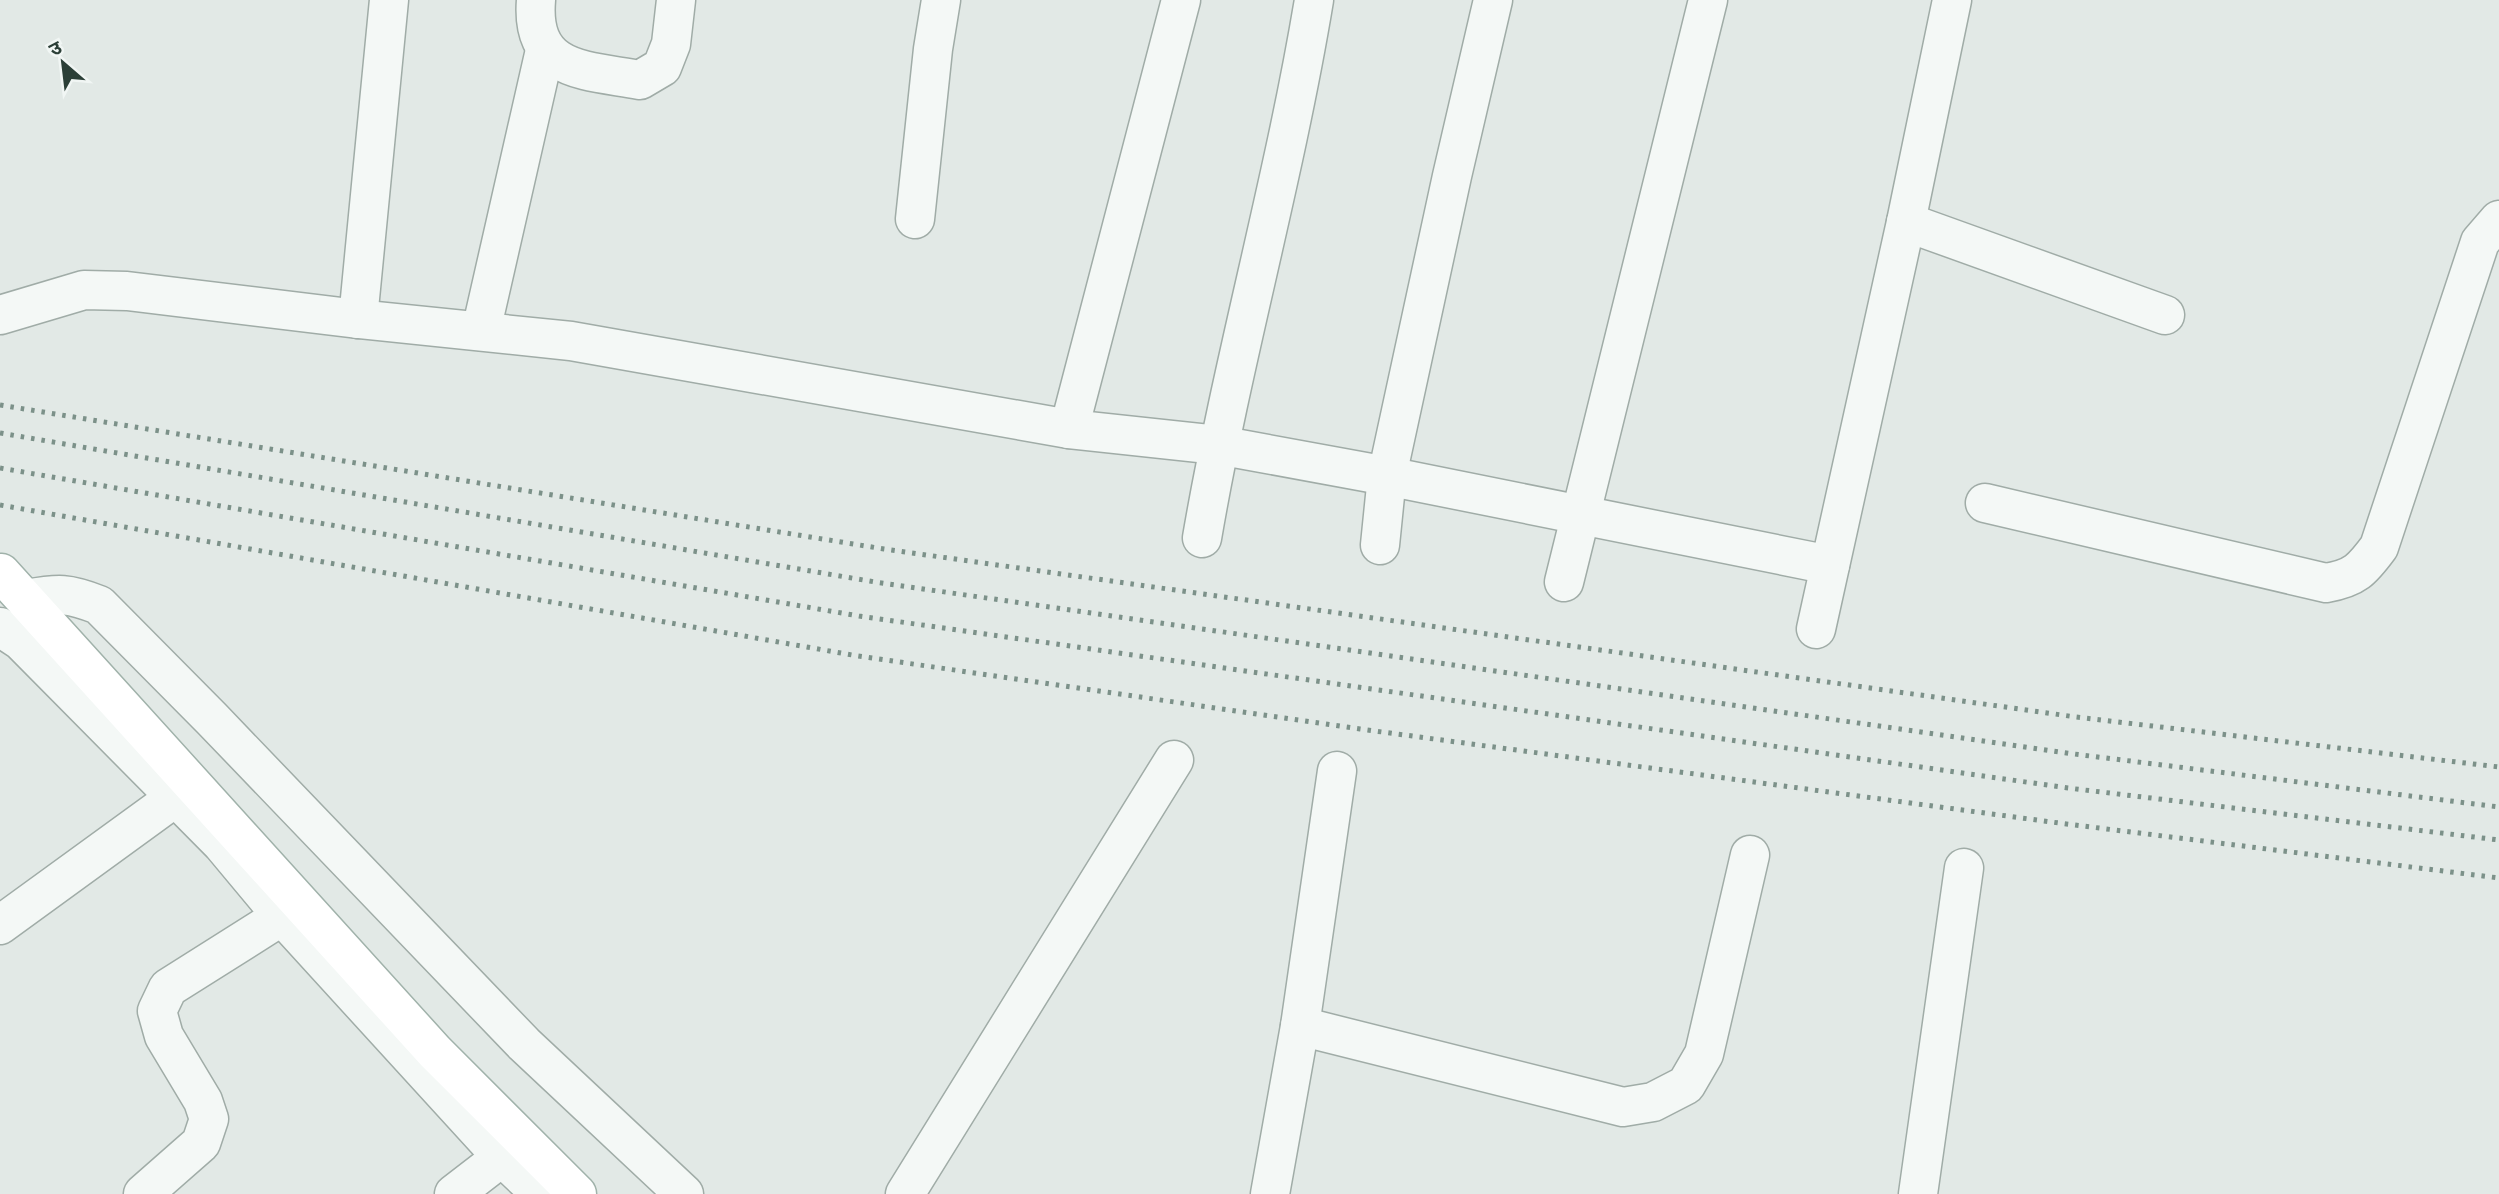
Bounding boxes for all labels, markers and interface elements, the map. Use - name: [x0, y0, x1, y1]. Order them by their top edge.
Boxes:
- north arrow: [28, 28, 98, 98]
- text: उ: [43, 32, 67, 63]

